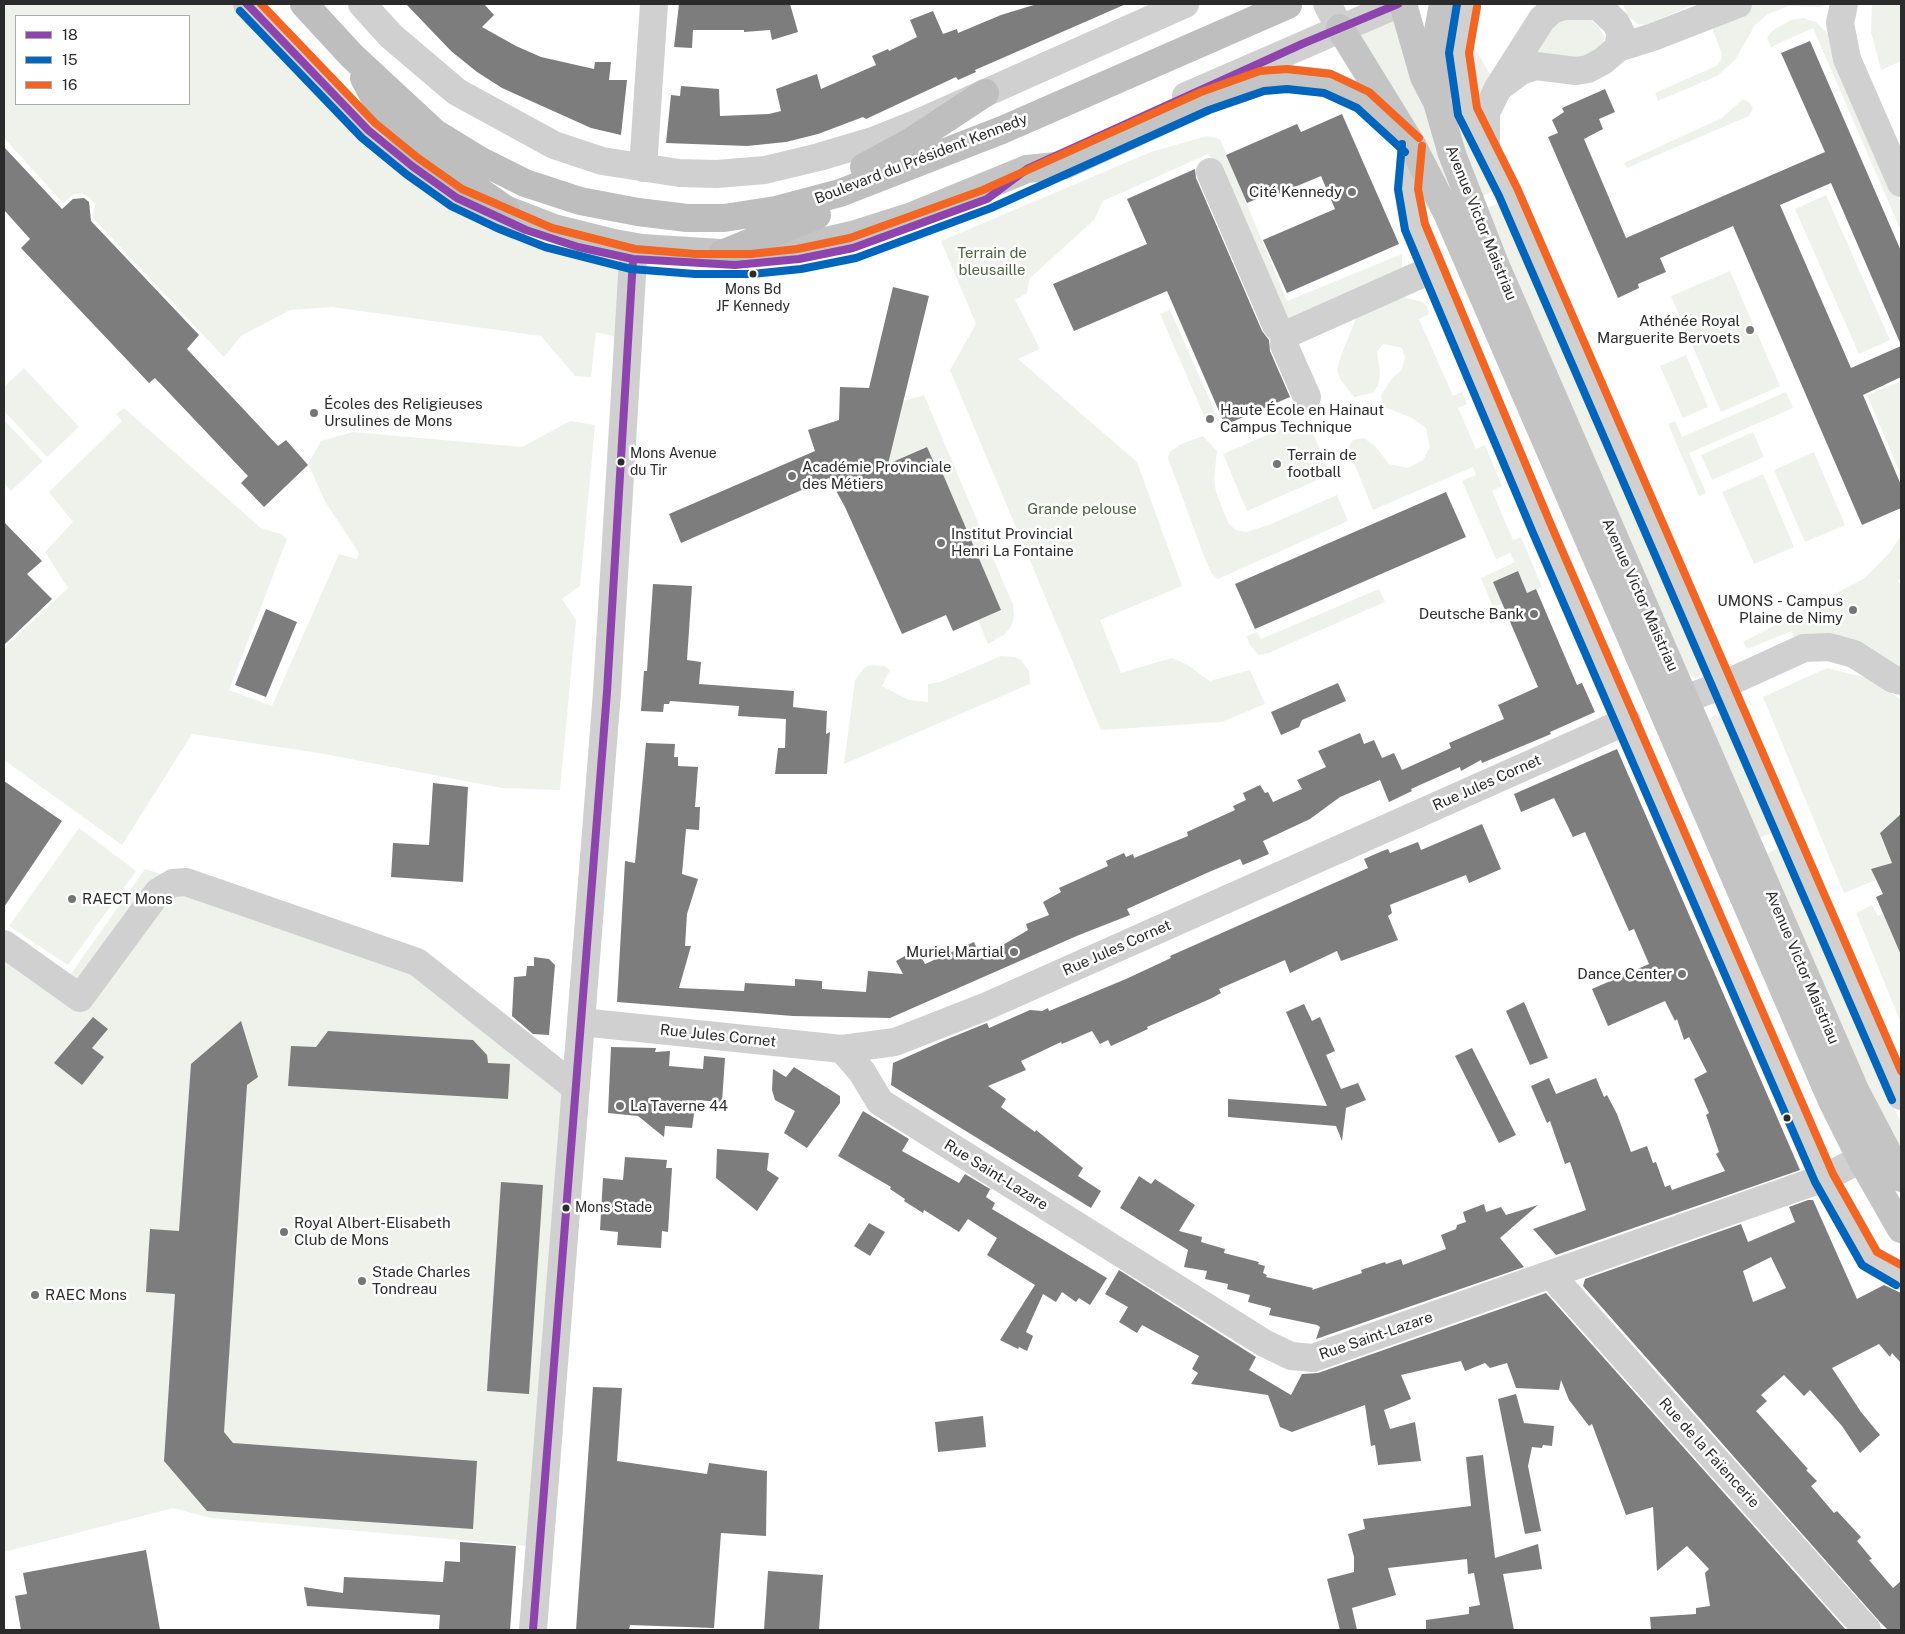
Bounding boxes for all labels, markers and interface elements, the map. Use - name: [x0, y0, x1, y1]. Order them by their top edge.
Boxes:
- legend: [15, 15, 190, 105]
- text: 18: [62, 26, 78, 43]
- text: 15: [62, 51, 78, 68]
- text: 16: [62, 76, 77, 93]
- street label: Boulevard du Président Kennedy: [812, 110, 1030, 208]
- street label: Avenue Victor Maistriau: [1442, 143, 1520, 303]
- place label: Cité Kennedy: [1249, 183, 1342, 201]
- marker: Cité Kennedy: [1346, 186, 1358, 198]
- park label: Terrain de bleusaille: [957, 244, 1027, 279]
- marker: Mons Bd JF Kennedy: [748, 269, 758, 279]
- place label: Mons Bd JF Kennedy: [716, 282, 790, 314]
- place label: Athénée Royal Marguerite Bervoets: [1597, 312, 1740, 347]
- marker: Athénée Royal Marguerite Bervoets: [1744, 324, 1756, 336]
- place label: Écoles des Religieuses Ursulines de Mons: [324, 395, 483, 430]
- place label: Haute École en Hainaut Campus Technique: [1220, 401, 1384, 436]
- marker: Écoles des Religieuses Ursulines de Mons: [308, 407, 320, 419]
- marker: Haute École en Hainaut Campus Technique: [1204, 413, 1216, 425]
- place label: Mons Avenue du Tir: [630, 446, 717, 478]
- place label: Terrain de football: [1287, 446, 1357, 481]
- marker: Mons Avenue du Tir: [616, 457, 626, 467]
- place label: Académie Provinciale des Métiers: [802, 458, 951, 493]
- marker: Terrain de football: [1271, 458, 1283, 470]
- marker: Académie Provinciale des Métiers: [786, 470, 798, 482]
- park label: Grande pelouse: [1027, 500, 1137, 518]
- street label: Avenue Victor Maistriau: [1598, 516, 1682, 674]
- place label: Institut Provincial Henri La Fontaine: [951, 525, 1074, 560]
- marker: Institut Provincial Henri La Fontaine: [935, 537, 947, 549]
- place label: UMONS - Campus Plaine de Nimy: [1717, 592, 1843, 627]
- marker: UMONS - Campus Plaine de Nimy: [1847, 604, 1859, 616]
- place label: Deutsche Bank: [1419, 605, 1524, 623]
- marker: Deutsche Bank: [1528, 608, 1540, 620]
- street label: Rue Jules Cornet: [1430, 751, 1544, 815]
- street label: Avenue Victor Maistriau: [1761, 887, 1843, 1047]
- place label: RAECT Mons: [82, 890, 173, 908]
- marker: RAECT Mons: [66, 893, 78, 905]
- street label: Rue Jules Cornet: [1060, 916, 1174, 980]
- place label: Muriel Martial: [906, 943, 1004, 961]
- marker: Muriel Martial: [1008, 946, 1020, 958]
- place label: Dance Center: [1577, 965, 1672, 983]
- marker: Dance Center: [1676, 968, 1688, 980]
- street label: Rue Jules Cornet: [659, 1021, 777, 1051]
- place label: La Taverne 44: [630, 1097, 728, 1115]
- marker: La Taverne 44: [614, 1100, 626, 1112]
- unlabelled marker: [1782, 1113, 1792, 1123]
- street label: Rue Saint-Lazare: [941, 1136, 1051, 1214]
- place label: Mons Stade: [575, 1200, 652, 1216]
- marker: Mons Stade: [561, 1203, 571, 1213]
- place label: Royal Albert-Elisabeth Club de Mons: [294, 1214, 451, 1249]
- marker: Royal Albert-Elisabeth Club de Mons: [278, 1226, 290, 1238]
- place label: Stade Charles Tondreau: [372, 1263, 470, 1298]
- marker: Stade Charles Tondreau: [356, 1275, 368, 1287]
- place label: RAEC Mons: [45, 1286, 127, 1304]
- marker: RAEC Mons: [29, 1289, 41, 1301]
- street label: Rue Saint-Lazare: [1317, 1308, 1435, 1364]
- street label: Rue de la Faïencerie: [1655, 1394, 1763, 1512]

